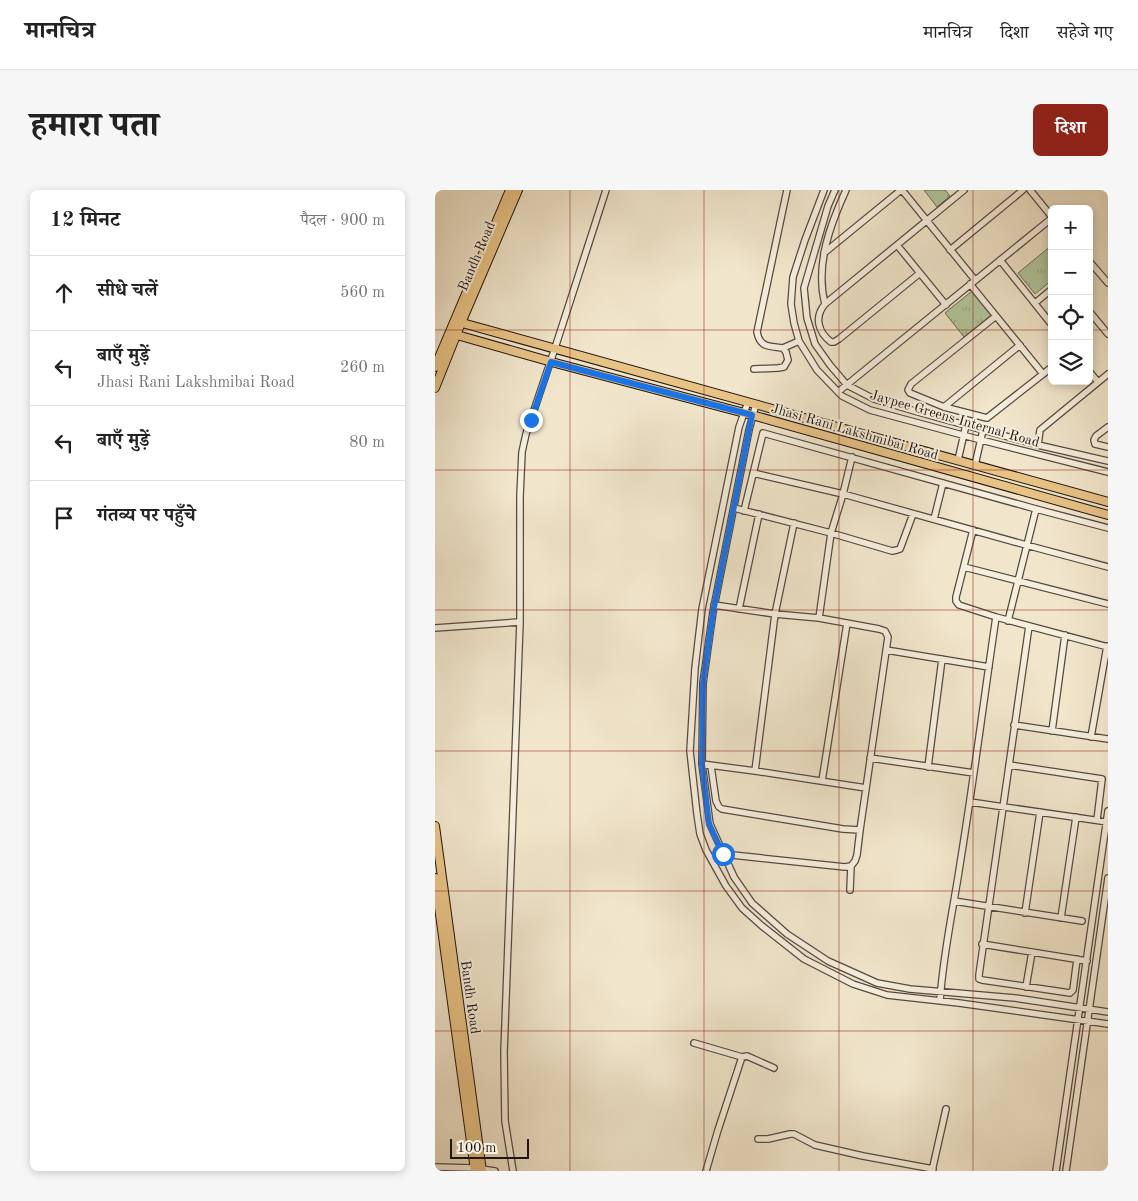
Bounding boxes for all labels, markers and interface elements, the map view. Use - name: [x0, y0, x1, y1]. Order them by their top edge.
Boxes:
- text: मानचित्र: [25, 20, 95, 44]
- text: मानचित्र: [923, 24, 972, 42]
- text: दिशा: [1000, 24, 1029, 42]
- text: सहेजे गए: [1057, 24, 1113, 42]
- button: दिशा: [1033, 104, 1108, 156]
- text: हमारा पता: [30, 109, 159, 144]
- map controls: [1048, 205, 1093, 385]
- button: +: [1048, 205, 1093, 250]
- text: 12 मिनट: [50, 210, 120, 231]
- text: पैदल · 900 m: [300, 213, 385, 229]
- street label: Bandh Road: [456, 220, 498, 293]
- button: −: [1048, 250, 1093, 295]
- icon: ahead: [50, 279, 78, 307]
- text: सीधे चलें: [97, 282, 157, 301]
- text: 560 m: [340, 285, 385, 301]
- button: locate: [1048, 295, 1093, 340]
- button: layers: [1048, 340, 1093, 385]
- text: बाएँ मुड़ें: [97, 347, 149, 366]
- icon: left: [50, 354, 78, 382]
- text: 260 m: [340, 360, 385, 376]
- text: Jhasi Rani Lakshmibai Road: [97, 375, 295, 391]
- street label: Jaypee Greens Internal Road: [868, 388, 1041, 450]
- street label: Jhasi Rani Lakshmibai Road: [770, 401, 940, 463]
- route end: [520, 409, 543, 432]
- icon: left: [50, 429, 78, 457]
- text: बाएँ मुड़ें: [97, 432, 149, 451]
- text: 80 m: [349, 435, 385, 451]
- icon: arrive: [50, 504, 78, 532]
- text: गंतव्य पर पहुँचे: [97, 507, 196, 526]
- route start: [712, 843, 735, 866]
- street label: Bandh Road: [458, 959, 482, 1035]
- scale bar: [450, 1136, 529, 1159]
- text: 100 m: [457, 1141, 496, 1155]

